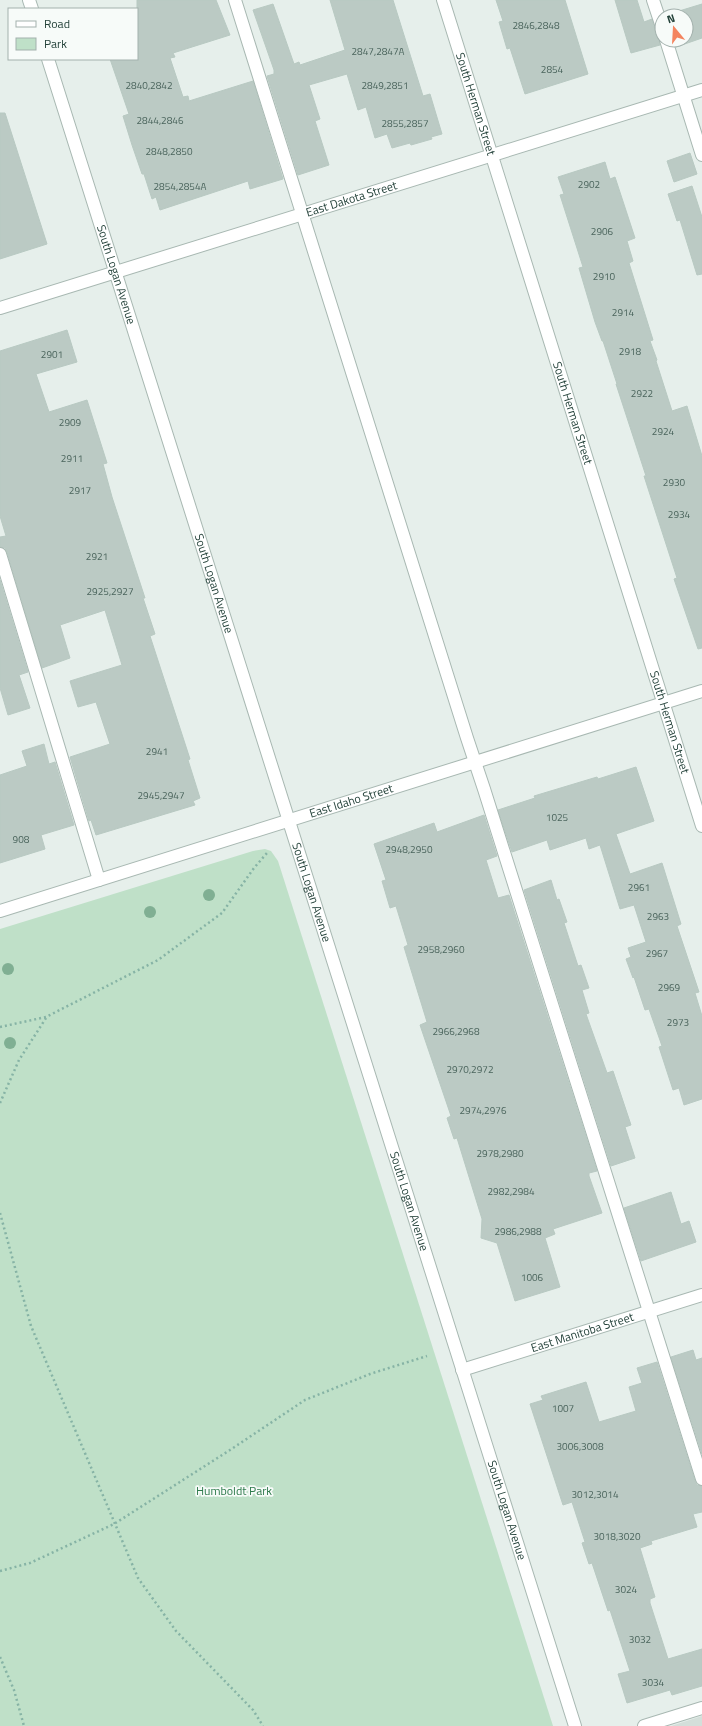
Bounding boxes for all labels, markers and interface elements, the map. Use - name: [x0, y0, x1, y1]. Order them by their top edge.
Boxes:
- legend: [8, 8, 138, 60]
- north arrow: [654, 8, 694, 48]
- text: N: [665, 10, 677, 27]
- text: Road: [44, 14, 70, 33]
- house number: 2846,2848: [512, 18, 560, 33]
- text: Park: [44, 34, 67, 53]
- house number: 2847,2847A: [352, 44, 405, 59]
- street label: South Herman Street: [451, 50, 501, 158]
- house number: 2854: [541, 62, 564, 77]
- house number: 2840,2842: [125, 78, 173, 93]
- house number: 2849,2851: [361, 78, 409, 93]
- house number: 2844,2846: [136, 113, 184, 128]
- house number: 2855,2857: [381, 116, 429, 131]
- house number: 2848,2850: [145, 144, 193, 159]
- street label: East Dakota Street: [303, 175, 400, 221]
- house number: 2902: [578, 177, 600, 192]
- house number: 2854,2854A: [154, 179, 207, 194]
- street label: South Logan Avenue: [92, 222, 141, 327]
- house number: 2906: [591, 224, 614, 239]
- house number: 2910: [593, 269, 616, 284]
- house number: 2914: [612, 305, 635, 320]
- house number: 2918: [619, 344, 642, 359]
- house number: 2901: [41, 347, 63, 362]
- street label: South Herman Street: [548, 359, 598, 468]
- house number: 2922: [631, 386, 653, 401]
- house number: 2909: [59, 415, 82, 430]
- house number: 2924: [652, 424, 675, 439]
- house number: 2911: [61, 451, 83, 466]
- house number: 2930: [663, 475, 686, 490]
- house number: 2917: [69, 483, 91, 498]
- house number: 2934: [668, 507, 691, 522]
- street label: South Logan Avenue: [190, 531, 239, 635]
- house number: 2921: [86, 549, 108, 564]
- house number: 2925,2927: [86, 584, 134, 599]
- street label: South Herman Street: [645, 668, 695, 777]
- house number: 2941: [146, 744, 168, 759]
- street label: East Idaho Street: [307, 778, 396, 823]
- house number: 2945,2947: [137, 788, 185, 803]
- house number: 1025: [546, 810, 569, 825]
- house number: 908: [13, 832, 30, 847]
- street label: South Logan Avenue: [287, 840, 337, 944]
- house number: 2948,2950: [385, 842, 433, 857]
- house number: 2961: [628, 880, 650, 895]
- house number: 2963: [647, 909, 669, 924]
- house number: 2958,2960: [417, 942, 465, 957]
- house number: 2967: [646, 946, 668, 961]
- house number: 2969: [658, 980, 681, 995]
- house number: 2973: [667, 1015, 689, 1030]
- house number: 2966,2968: [432, 1024, 480, 1039]
- house number: 2970,2972: [446, 1062, 494, 1077]
- house number: 2974,2976: [459, 1103, 507, 1118]
- house number: 2978,2980: [476, 1146, 524, 1161]
- street label: South Logan Avenue: [385, 1149, 434, 1253]
- house number: 2982,2984: [487, 1184, 535, 1199]
- house number: 2986,2988: [494, 1224, 542, 1239]
- house number: 1006: [521, 1270, 544, 1285]
- street label: East Manitoba Street: [528, 1307, 637, 1357]
- house number: 1007: [552, 1401, 574, 1416]
- house number: 3006,3008: [556, 1439, 604, 1454]
- street label: South Logan Avenue: [483, 1458, 532, 1562]
- park label: Humboldt Park: [196, 1481, 272, 1500]
- house number: 3012,3014: [571, 1487, 619, 1502]
- house number: 3018,3020: [593, 1529, 641, 1544]
- house number: 3024: [615, 1582, 638, 1597]
- house number: 3032: [629, 1632, 651, 1647]
- house number: 3034: [642, 1675, 665, 1690]

